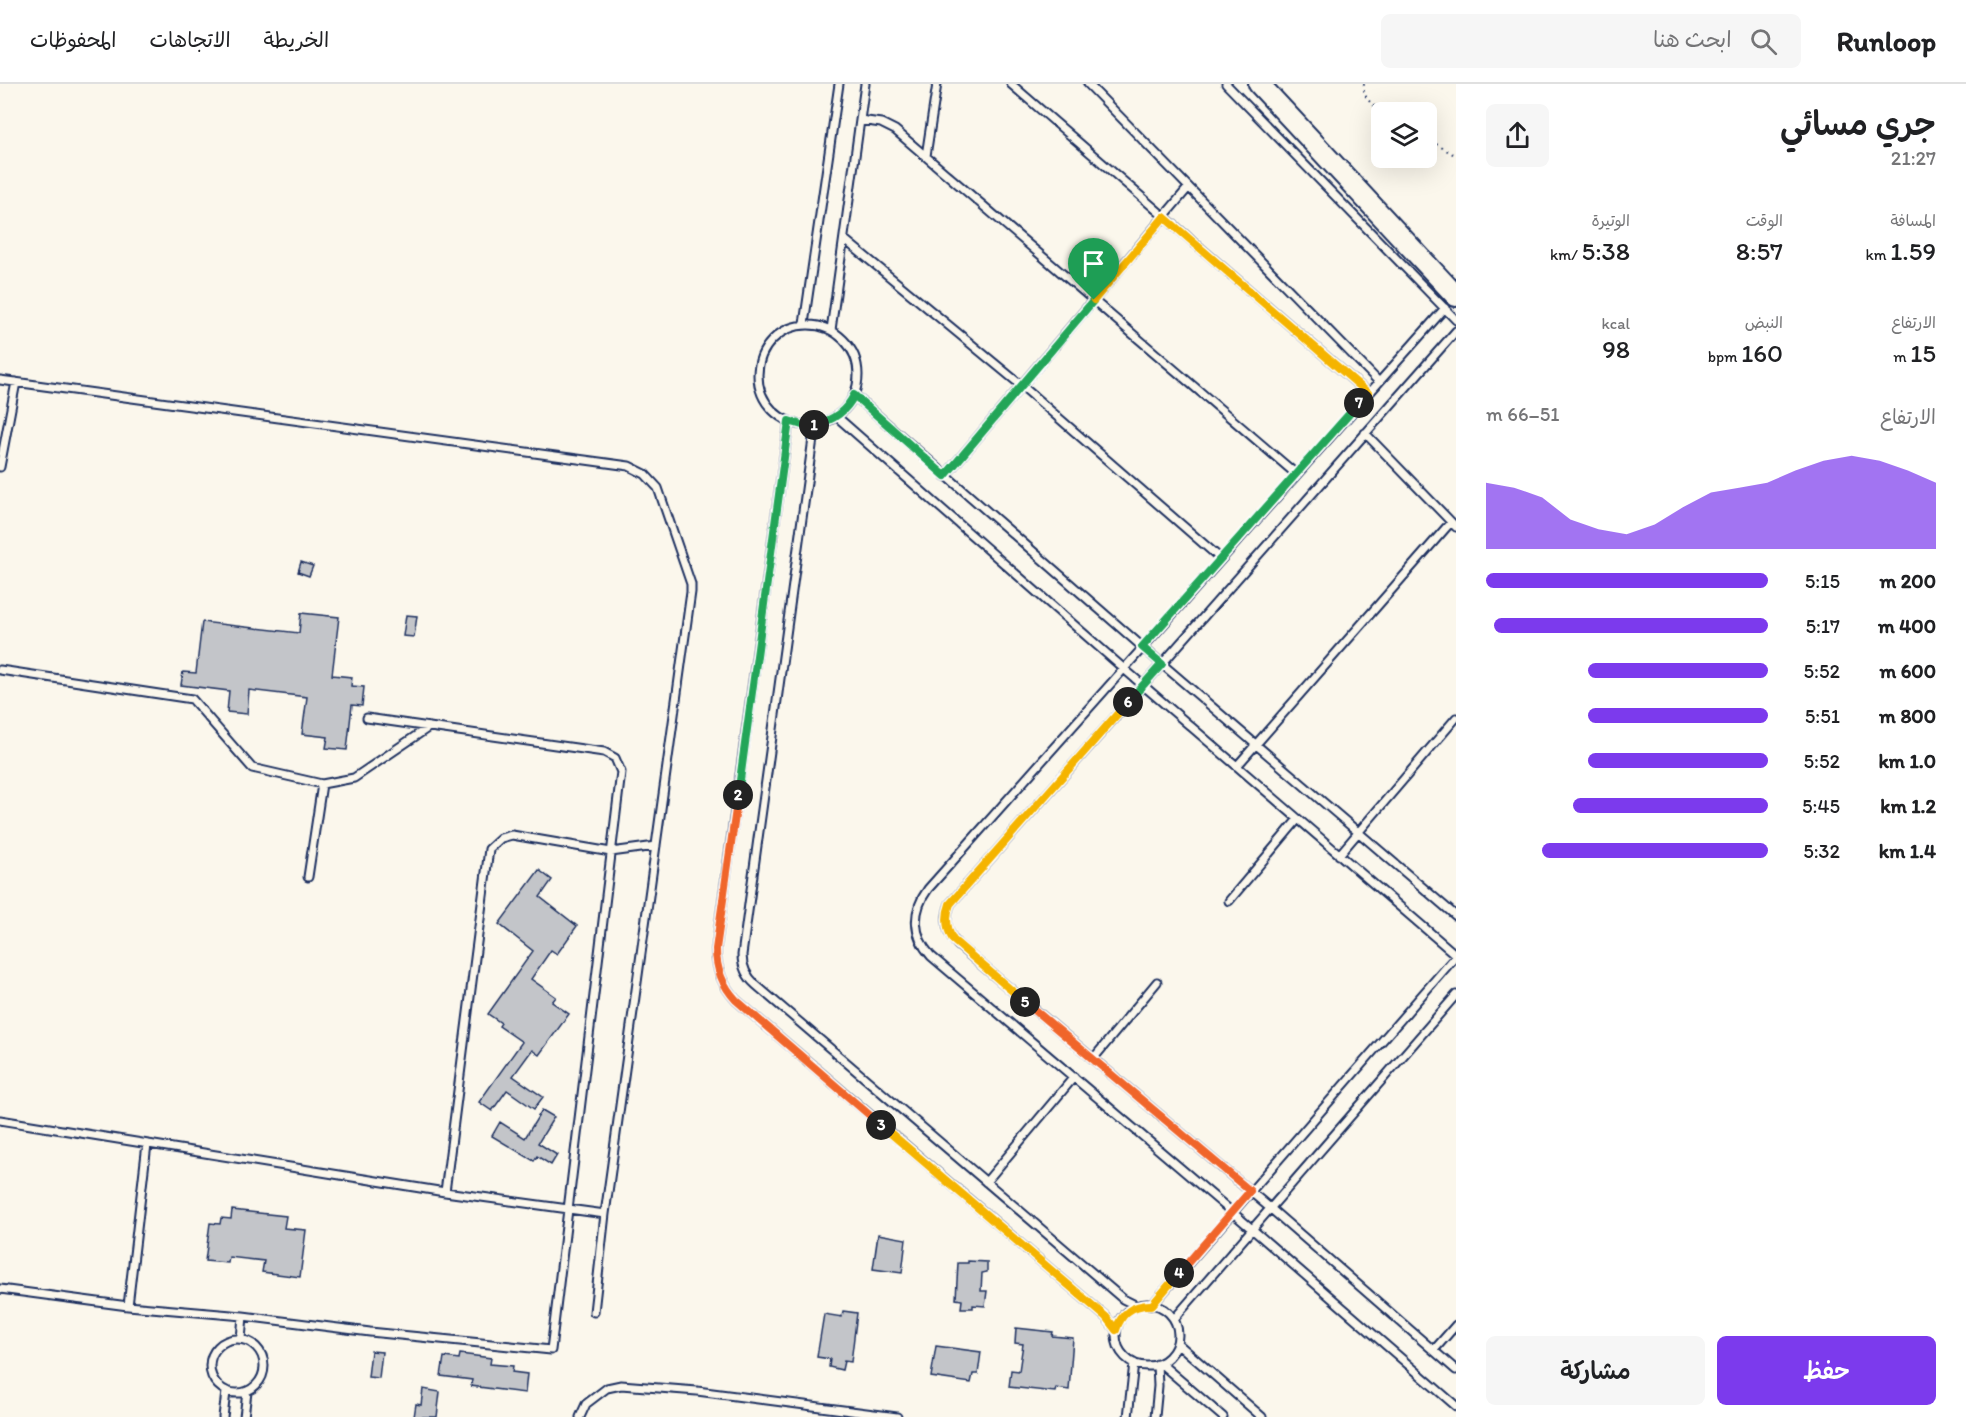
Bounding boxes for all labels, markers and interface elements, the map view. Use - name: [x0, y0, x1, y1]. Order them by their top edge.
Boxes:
- search box: [1381, 14, 1801, 68]
- text: Runloop: [1837, 24, 1936, 58]
- icon: search: [1747, 25, 1780, 58]
- text: ابحث هنا: [1653, 26, 1732, 53]
- text: المحفوظات: [30, 27, 116, 52]
- text: الاتجاهات: [149, 27, 231, 52]
- text: الخريطة: [264, 27, 329, 52]
- map controls: [1371, 102, 1437, 168]
- button: layers: [1371, 102, 1437, 168]
- button: share: [1486, 104, 1549, 167]
- text: جري مسائي: [1780, 104, 1936, 143]
- text: 21:27: [1891, 146, 1936, 170]
- text: الوتيرة: [1591, 211, 1630, 230]
- text: الوقت: [1746, 211, 1783, 230]
- text: المسافة: [1890, 211, 1936, 230]
- text: 5:38: [1582, 235, 1630, 267]
- text: 8:57: [1736, 235, 1783, 267]
- text: 1.59: [1890, 235, 1936, 267]
- pin: [1068, 238, 1119, 300]
- text: /km: [1550, 245, 1582, 264]
- text: km: [1866, 245, 1890, 264]
- icon: arrive: [1077, 247, 1110, 280]
- text: النبض: [1745, 313, 1783, 332]
- text: الارتفاع: [1891, 313, 1936, 332]
- text: kcal: [1602, 314, 1630, 333]
- text: 98: [1602, 333, 1630, 365]
- text: 160: [1741, 337, 1783, 369]
- text: 15: [1910, 337, 1936, 369]
- text: bpm: [1708, 347, 1741, 366]
- text: m: [1893, 347, 1910, 366]
- pin: 7: [1344, 388, 1374, 418]
- text: 7: [1355, 393, 1363, 412]
- text: 51–66 m: [1486, 402, 1559, 426]
- text: الارتفاع: [1880, 405, 1936, 429]
- pin: 1: [799, 410, 829, 440]
- text: 1: [810, 415, 818, 434]
- text: 5:15: [1805, 569, 1840, 593]
- text: 200 m: [1880, 569, 1936, 593]
- text: 5:17: [1805, 614, 1840, 638]
- text: 400 m: [1878, 614, 1936, 638]
- text: 5:52: [1804, 659, 1840, 683]
- text: 600 m: [1879, 659, 1936, 683]
- pin: 6: [1113, 687, 1143, 717]
- text: 6: [1124, 692, 1132, 711]
- text: 5:51: [1805, 704, 1840, 728]
- text: 800 m: [1879, 704, 1936, 728]
- text: 5:52: [1804, 749, 1840, 773]
- text: 1.0 km: [1879, 749, 1936, 773]
- pin: 2: [723, 780, 753, 810]
- text: 2: [734, 785, 742, 804]
- text: 5:45: [1802, 794, 1840, 818]
- text: 1.2 km: [1880, 794, 1936, 818]
- text: 5:32: [1803, 839, 1840, 863]
- text: 1.4 km: [1879, 839, 1936, 863]
- pin: 5: [1010, 987, 1040, 1017]
- text: 5: [1021, 992, 1029, 1011]
- pin: 3: [866, 1110, 896, 1140]
- text: 3: [877, 1115, 885, 1134]
- pin: 4: [1164, 1258, 1194, 1288]
- text: 4: [1174, 1263, 1184, 1282]
- button: مشاركة: [1486, 1336, 1705, 1405]
- button: حفظ: [1717, 1336, 1936, 1405]

